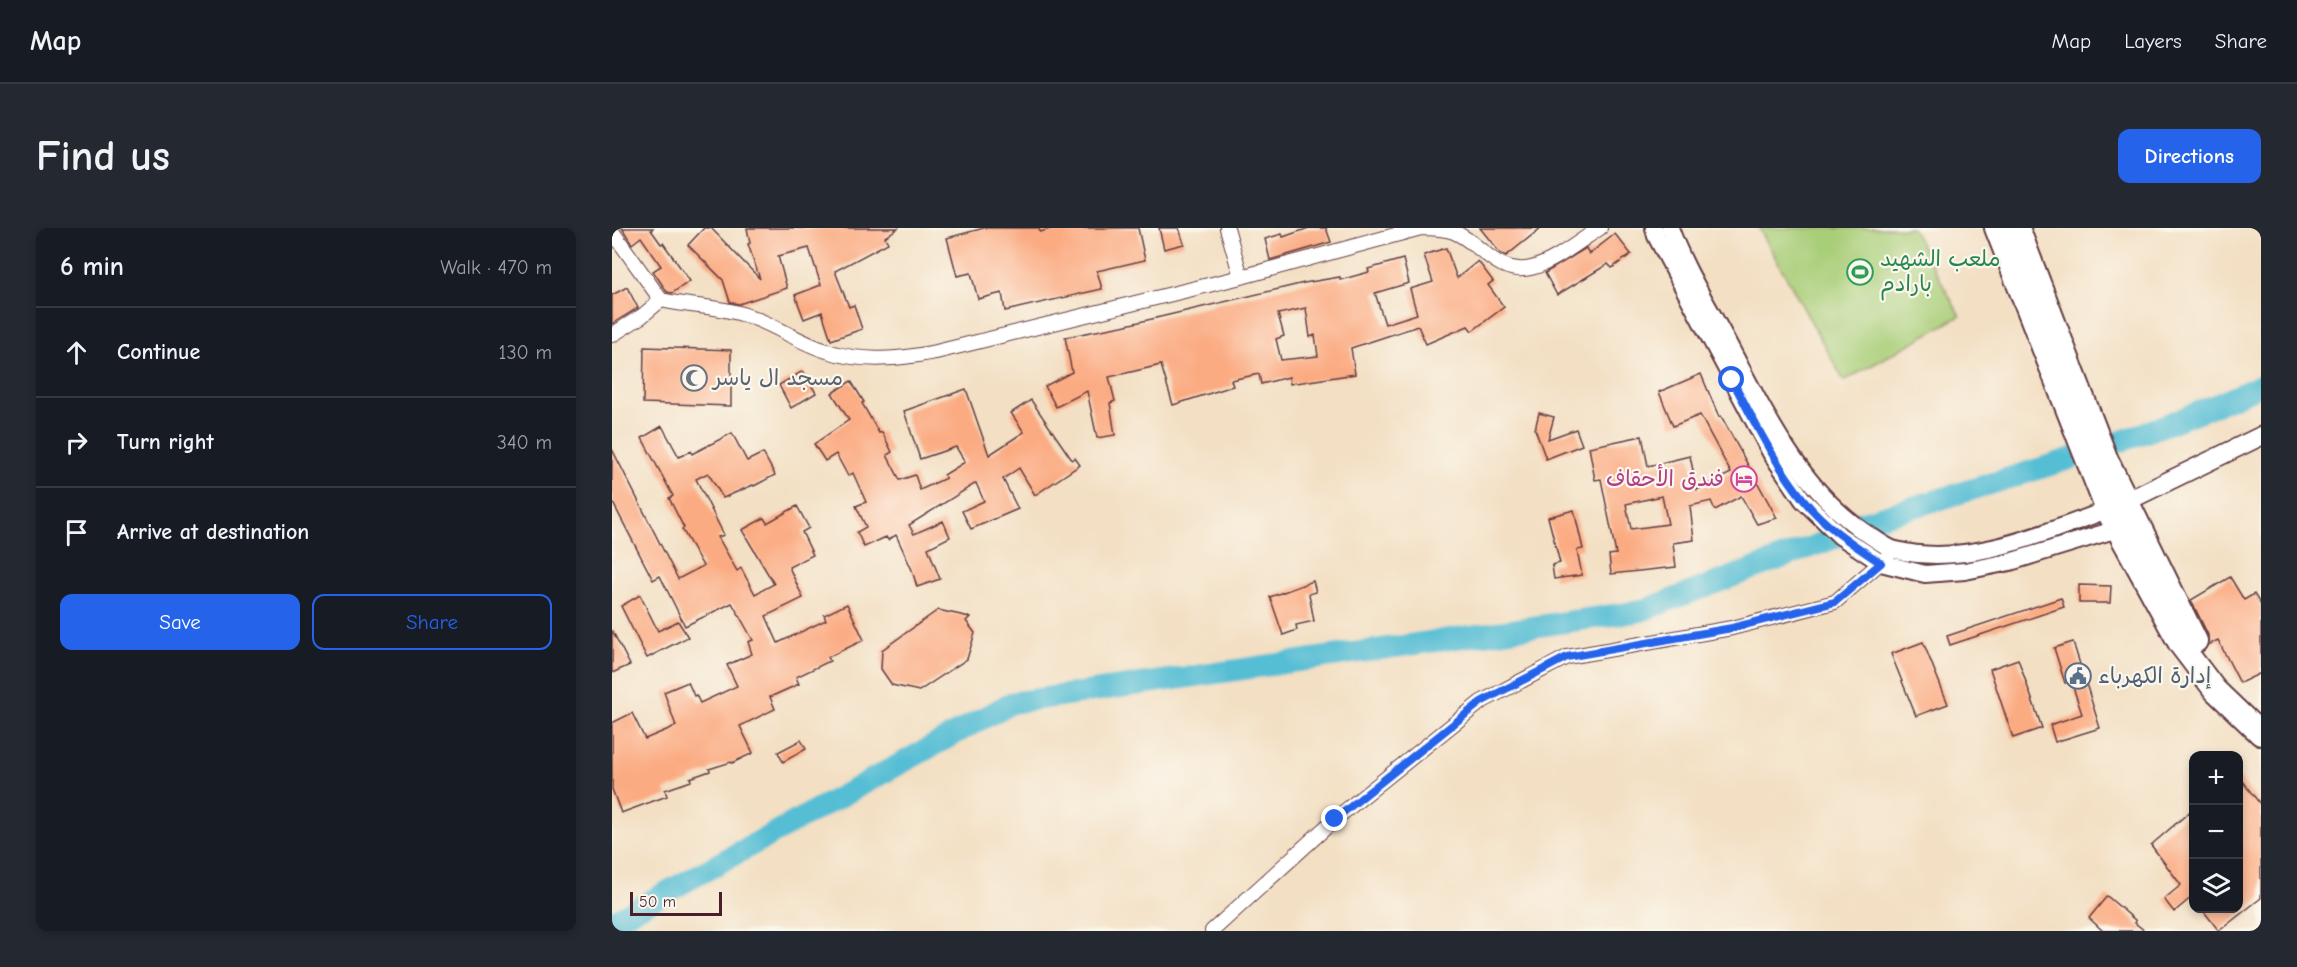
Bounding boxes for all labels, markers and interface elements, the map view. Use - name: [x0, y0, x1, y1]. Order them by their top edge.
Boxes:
- text: Map: [30, 25, 81, 57]
- text: Map: [2052, 29, 2091, 53]
- text: Layers: [2124, 29, 2182, 53]
- text: Share: [2215, 29, 2267, 53]
- button: Directions: [2118, 129, 2261, 183]
- text: Find us: [36, 132, 170, 181]
- place label: ملعب الشهيد بارادم: [1880, 246, 2001, 301]
- text: 6 min: [60, 252, 124, 282]
- text: Walk · 470 m: [440, 256, 552, 279]
- sports icon: ملعب الشهيد بارادم: [1845, 257, 1875, 287]
- icon: ahead: [60, 336, 93, 369]
- text: Continue: [117, 339, 200, 365]
- text: 130 m: [499, 341, 552, 364]
- mosque icon: مسجد ال ياسر: [679, 363, 709, 393]
- place label: مسجد ال ياسر: [711, 365, 843, 391]
- route start: [1718, 366, 1744, 392]
- icon: right: [60, 426, 93, 459]
- text: Turn right: [117, 429, 214, 455]
- text: 340 m: [497, 431, 552, 454]
- place label: فندق الأحقاف: [1606, 463, 1724, 492]
- hotel icon: فندق الأحقاف: [1729, 464, 1759, 494]
- icon: arrive: [60, 516, 93, 549]
- text: Arrive at destination: [117, 519, 309, 545]
- button: Save: [60, 594, 300, 650]
- button: Share: [312, 594, 552, 650]
- public building icon: إدارة الكهرباء: [2063, 661, 2093, 691]
- place label: إدارة الكهرباء: [2098, 663, 2211, 689]
- map controls: [2189, 751, 2243, 913]
- button: +: [2189, 751, 2243, 805]
- route end: [1321, 805, 1347, 831]
- button: −: [2189, 805, 2243, 859]
- button: layers: [2189, 859, 2243, 913]
- scale bar: [630, 889, 722, 916]
- text: 50 m: [639, 893, 676, 911]

